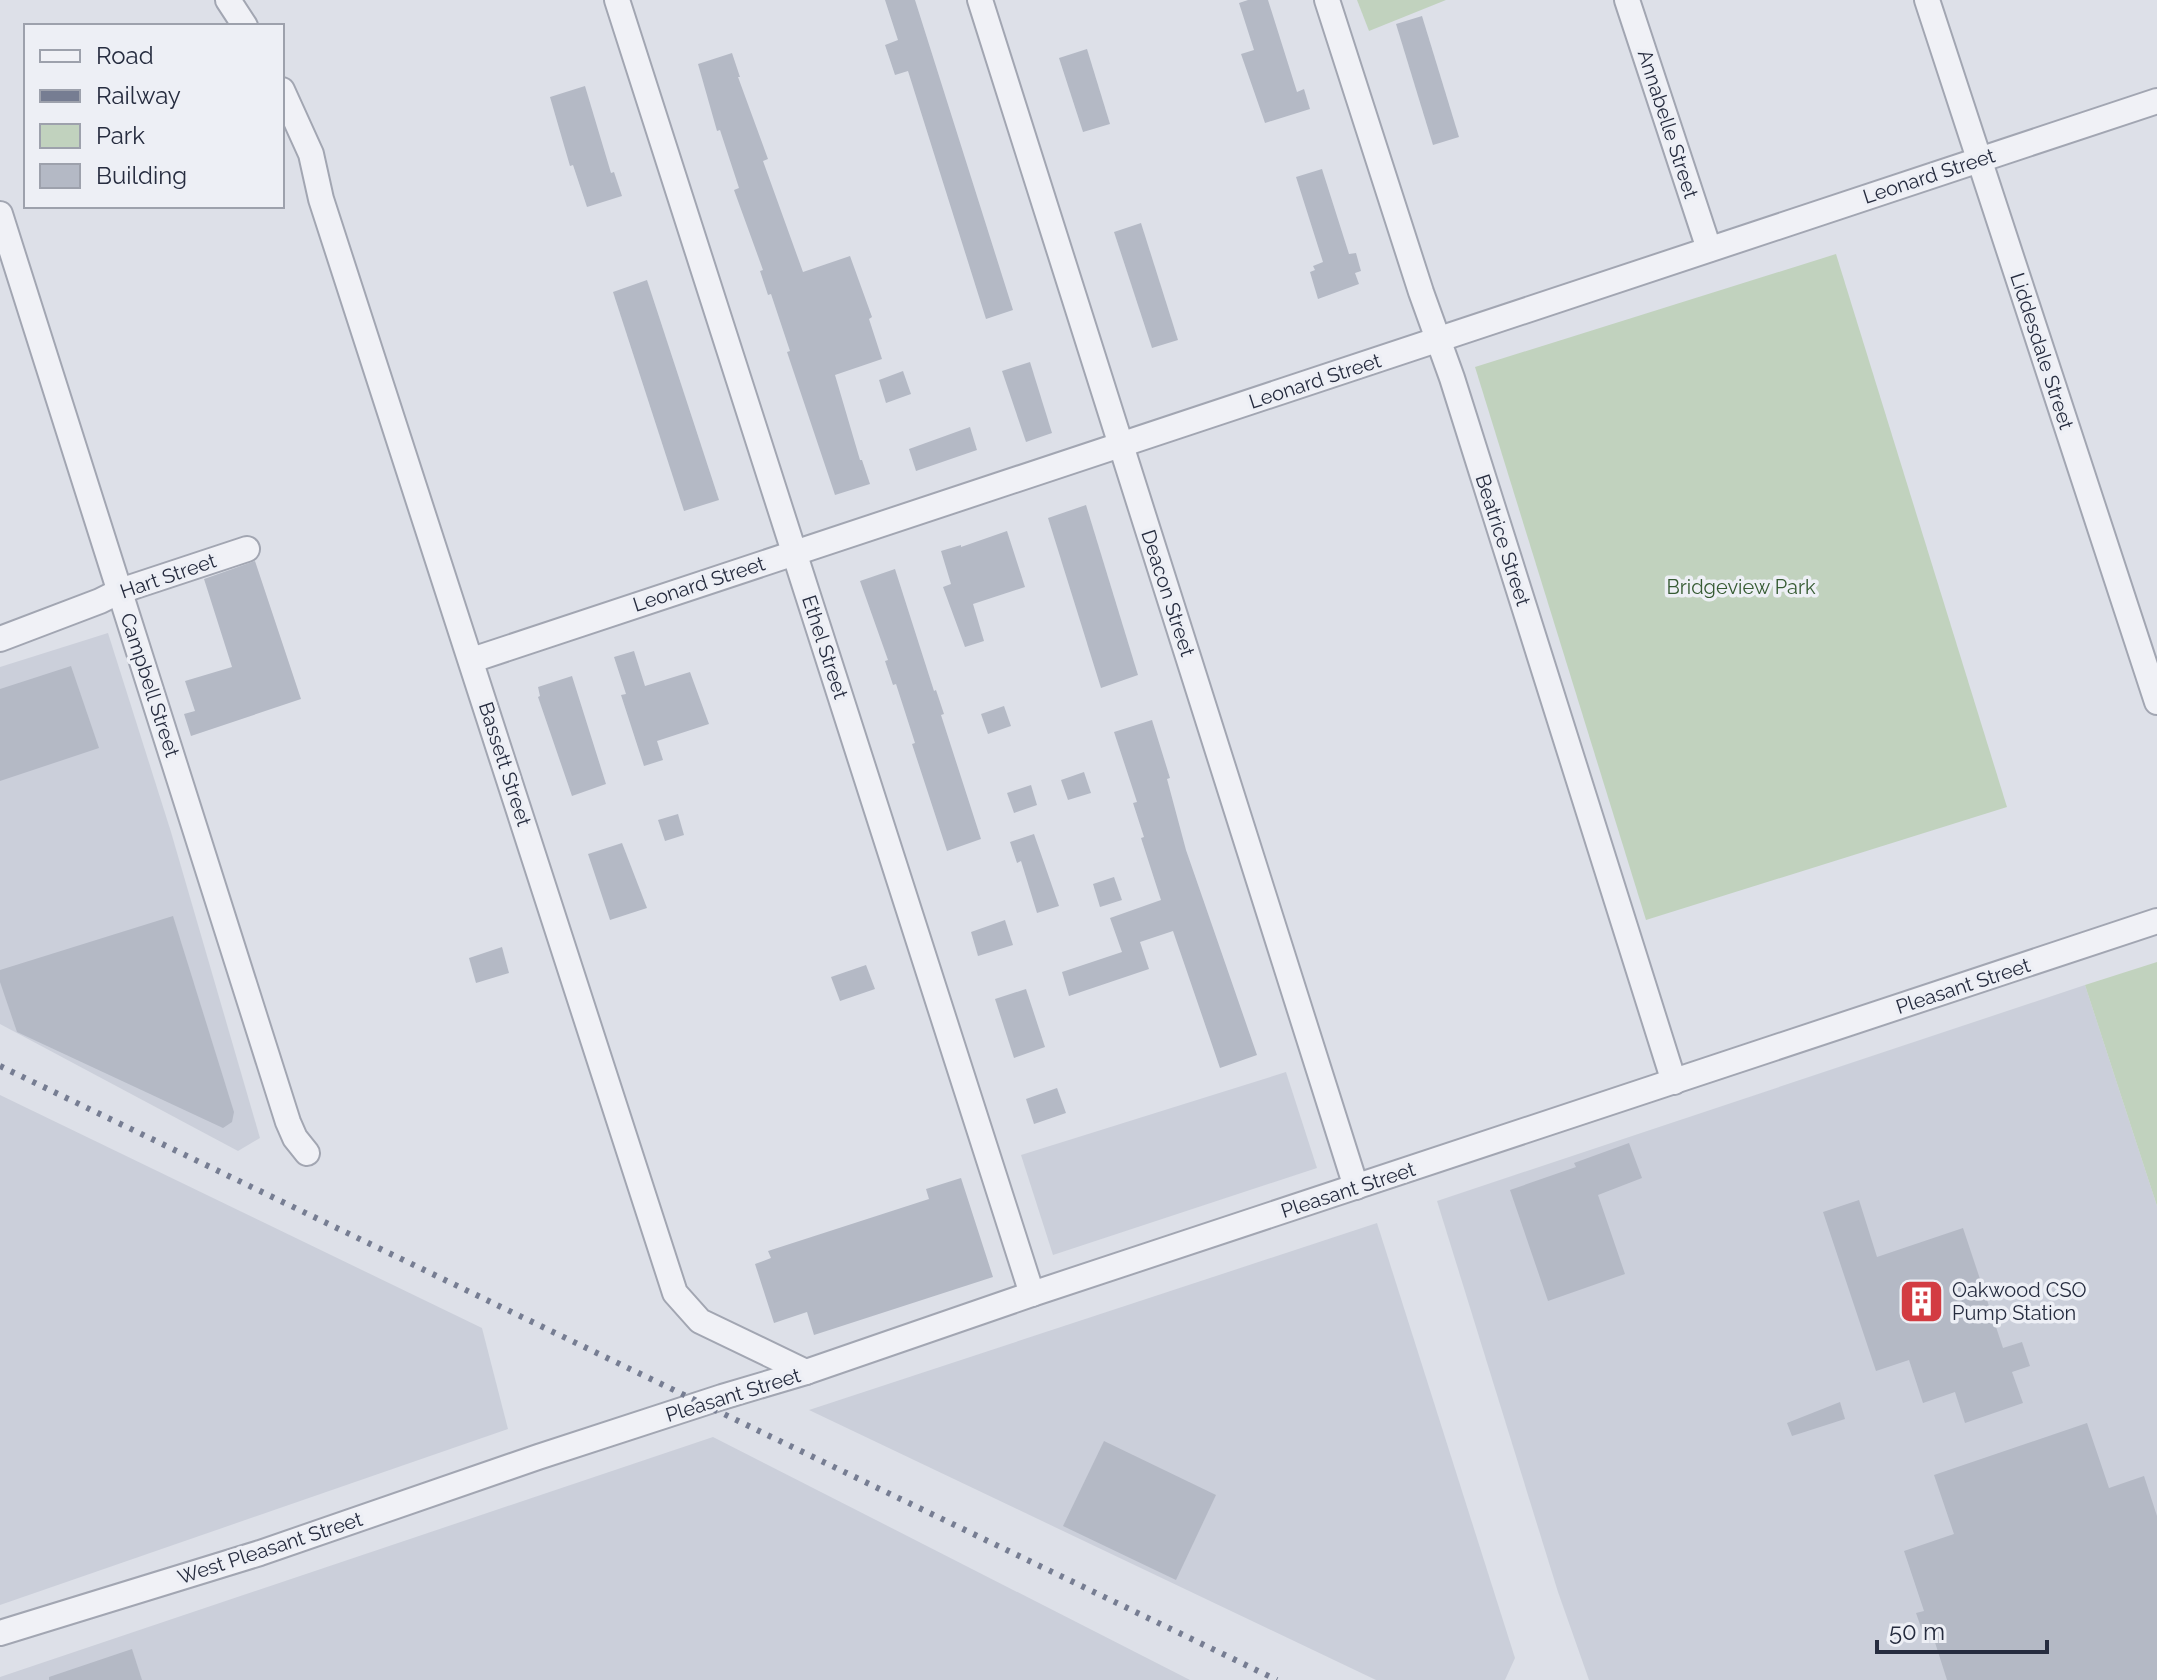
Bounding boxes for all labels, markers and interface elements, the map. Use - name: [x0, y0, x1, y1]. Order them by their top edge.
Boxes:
- legend: [24, 24, 284, 208]
- text: Road: [96, 41, 154, 70]
- street label: Annabelle Street: [1633, 47, 1703, 202]
- text: Railway: [96, 81, 181, 110]
- text: Park: [96, 121, 145, 150]
- street label: Leonard Street: [1860, 143, 1998, 209]
- text: Building: [96, 161, 187, 190]
- street label: Liddesdale Street: [2005, 270, 2079, 433]
- street label: Leonard Street: [1246, 348, 1384, 414]
- street label: Beatrice Street: [1470, 471, 1536, 609]
- street label: Deacon Street: [1136, 527, 1200, 660]
- street label: Hart Street: [117, 548, 219, 604]
- street label: Leonard Street: [630, 551, 768, 617]
- park label: Bridgeview Park: [1666, 575, 1816, 599]
- street label: Ethel Street: [797, 592, 853, 702]
- street label: Campbell Street: [115, 610, 185, 760]
- street label: Bassett Street: [474, 699, 536, 829]
- street label: Pleasant Street: [1893, 953, 2034, 1019]
- street label: Pleasant Street: [1278, 1157, 1419, 1223]
- building icon: Oakwood CSO Pump Station: [1897, 1278, 1945, 1326]
- place label: Oakwood CSO Pump Station: [1952, 1278, 2087, 1325]
- street label: Pleasant Street: [663, 1363, 804, 1427]
- street label: West Pleasant Street: [175, 1507, 366, 1589]
- scale bar: [1877, 1604, 2047, 1654]
- text: 50 m: [1889, 1617, 1945, 1646]

